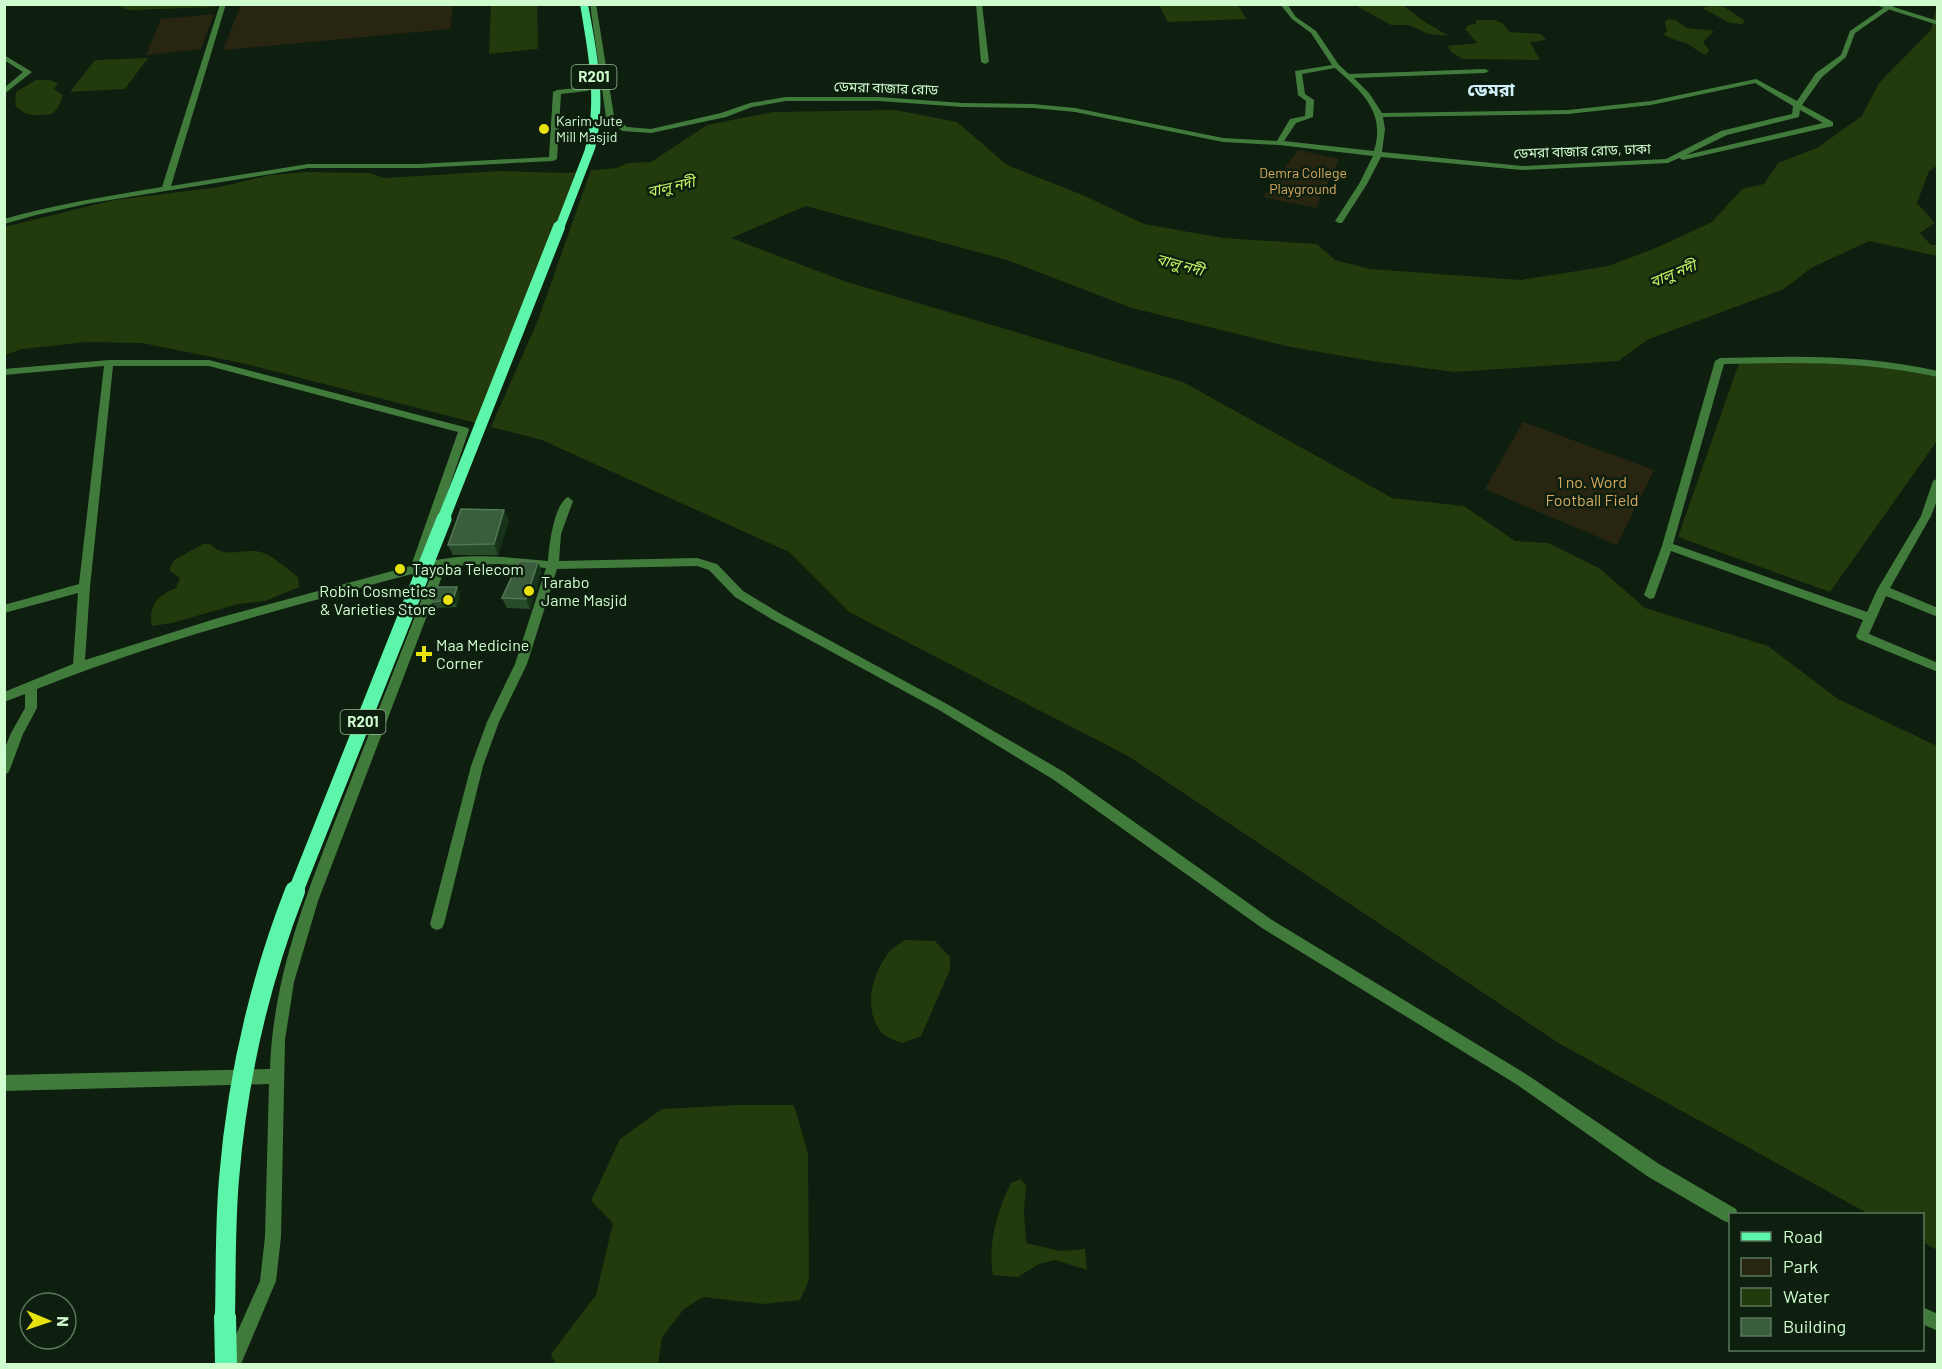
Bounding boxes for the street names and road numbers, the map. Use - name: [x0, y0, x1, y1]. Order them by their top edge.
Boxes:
- road number: R201: [572, 65, 616, 89]
- street label: ডেমরা বাজার রোড: [833, 77, 940, 98]
- street label: ডেমরা বাজার রোড, ঢাকা: [1513, 140, 1651, 161]
- road number: R201: [340, 710, 386, 734]

